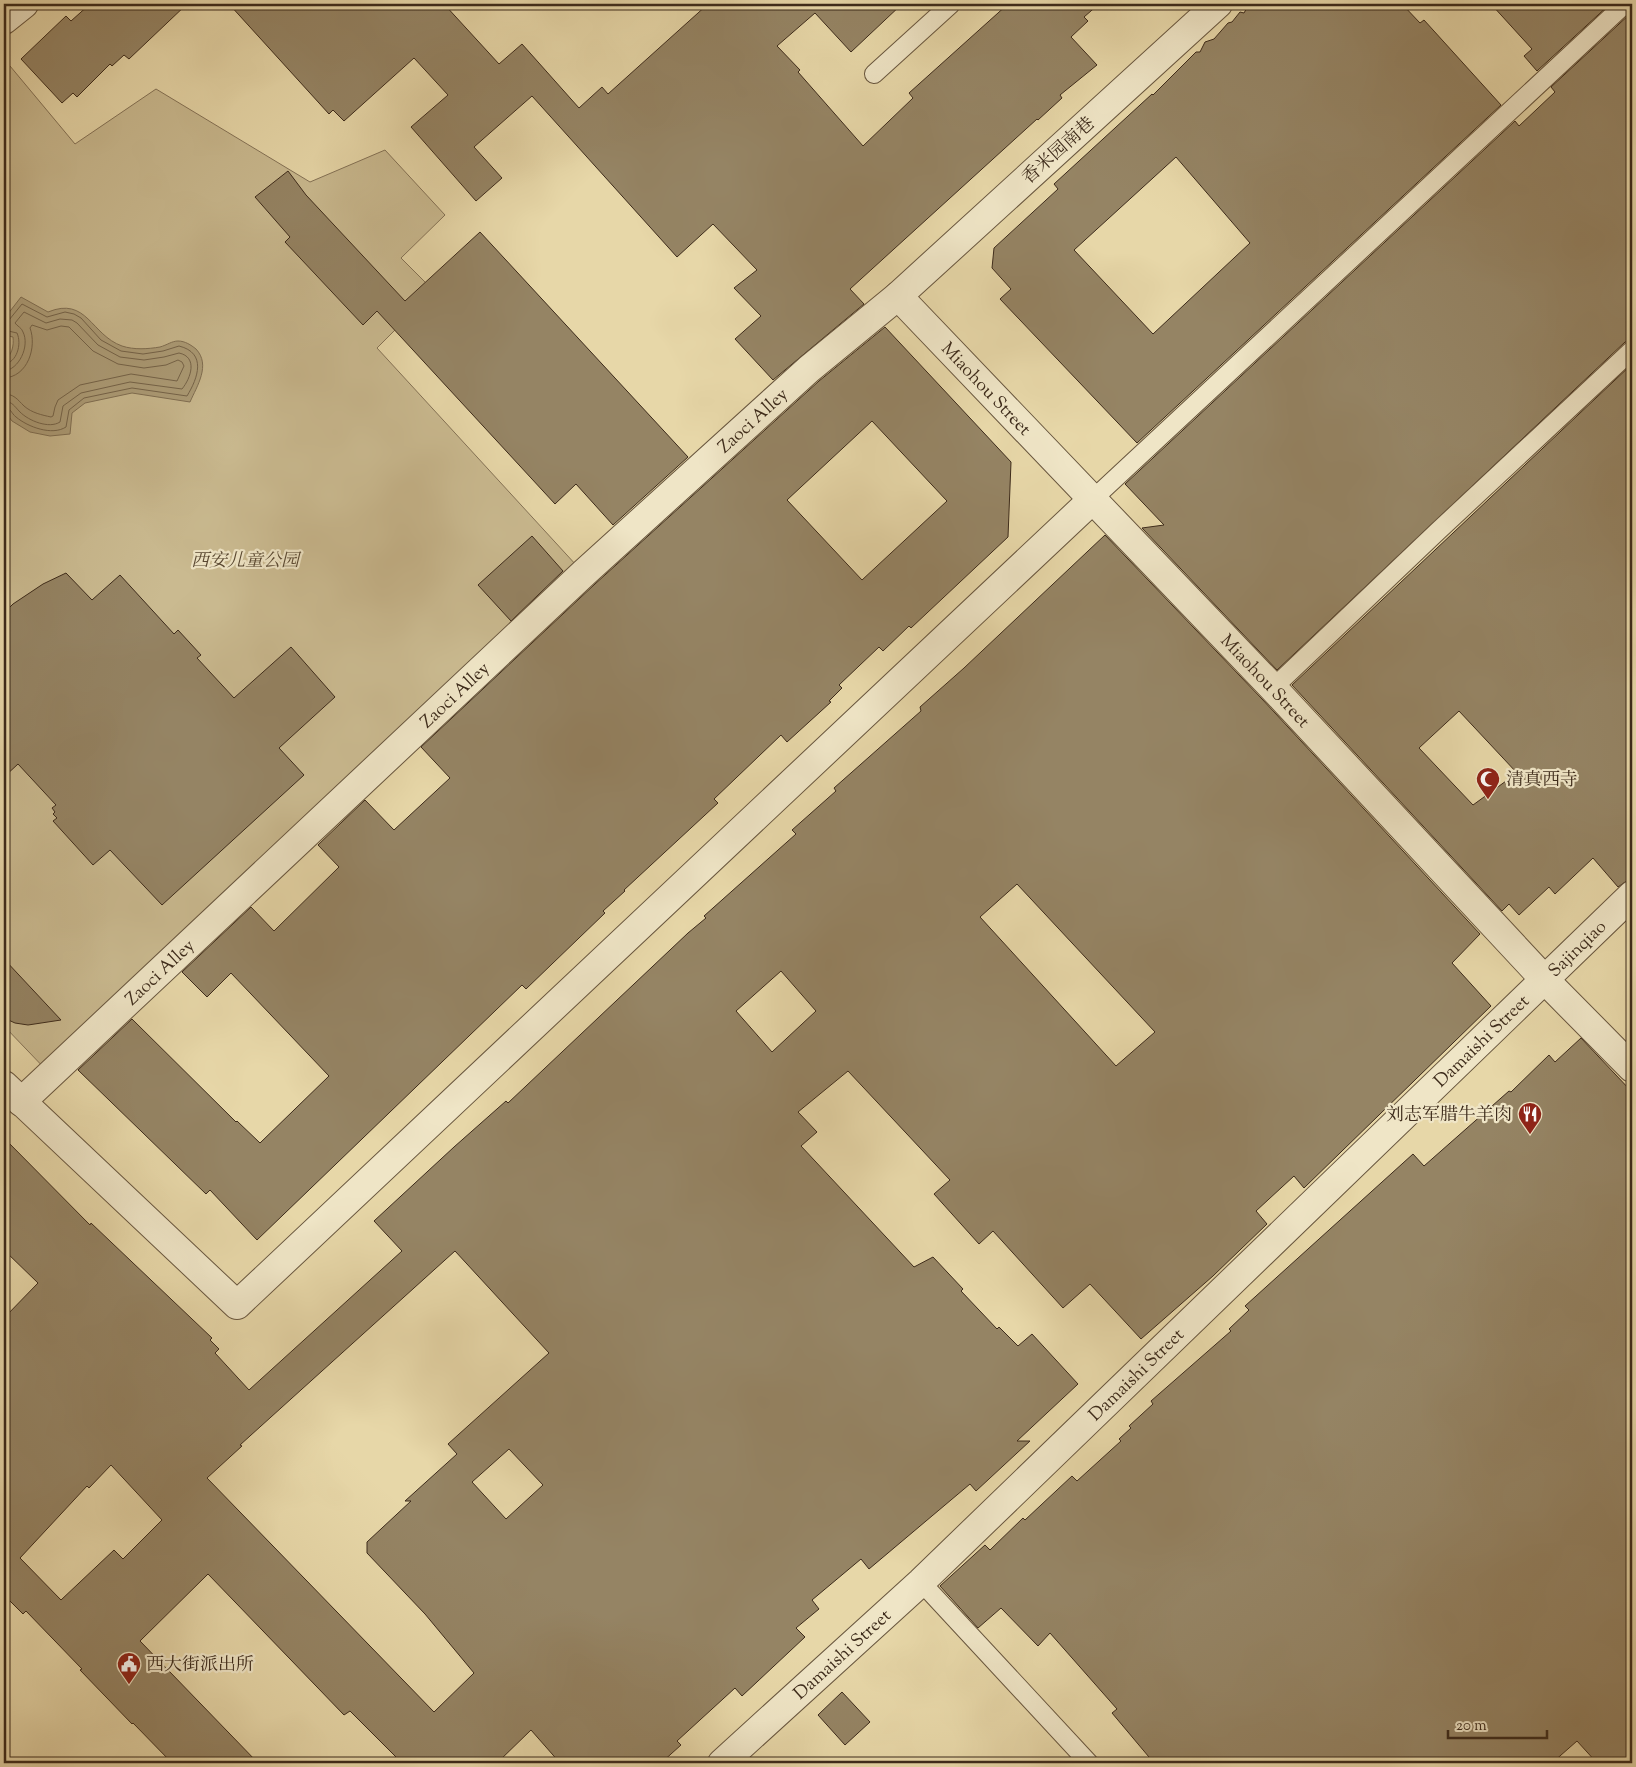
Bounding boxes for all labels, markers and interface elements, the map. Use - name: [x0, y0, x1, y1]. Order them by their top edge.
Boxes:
- street label: 香米园南巷: [1017, 112, 1101, 191]
- street label: Miaohou Street: [934, 337, 1036, 442]
- street label: Zaoci Alley: [713, 383, 795, 460]
- park label: 西安儿童公园: [191, 549, 302, 575]
- street label: Miaohou Street: [1213, 629, 1315, 735]
- street label: Zaoci Alley: [415, 657, 497, 735]
- mosque icon: 清真西寺: [1475, 766, 1501, 800]
- place label: 清真西寺: [1506, 768, 1578, 794]
- street label: Sajinqiao: [1543, 915, 1613, 984]
- street label: Zaoci Alley: [120, 934, 201, 1013]
- street label: Damaishi Street: [1429, 990, 1536, 1095]
- restaurant icon: 刘志军腊牛羊肉: [1517, 1101, 1543, 1135]
- place label: 刘志军腊牛羊肉: [1386, 1103, 1512, 1129]
- street label: Damaishi Street: [1084, 1323, 1191, 1428]
- street label: Damaishi Street: [789, 1604, 898, 1707]
- public building icon: 西大街派出所: [116, 1651, 142, 1685]
- place label: 西大街派出所: [146, 1653, 254, 1679]
- scale bar: [1448, 1707, 1547, 1739]
- text: 20 m: [1456, 1716, 1487, 1737]

